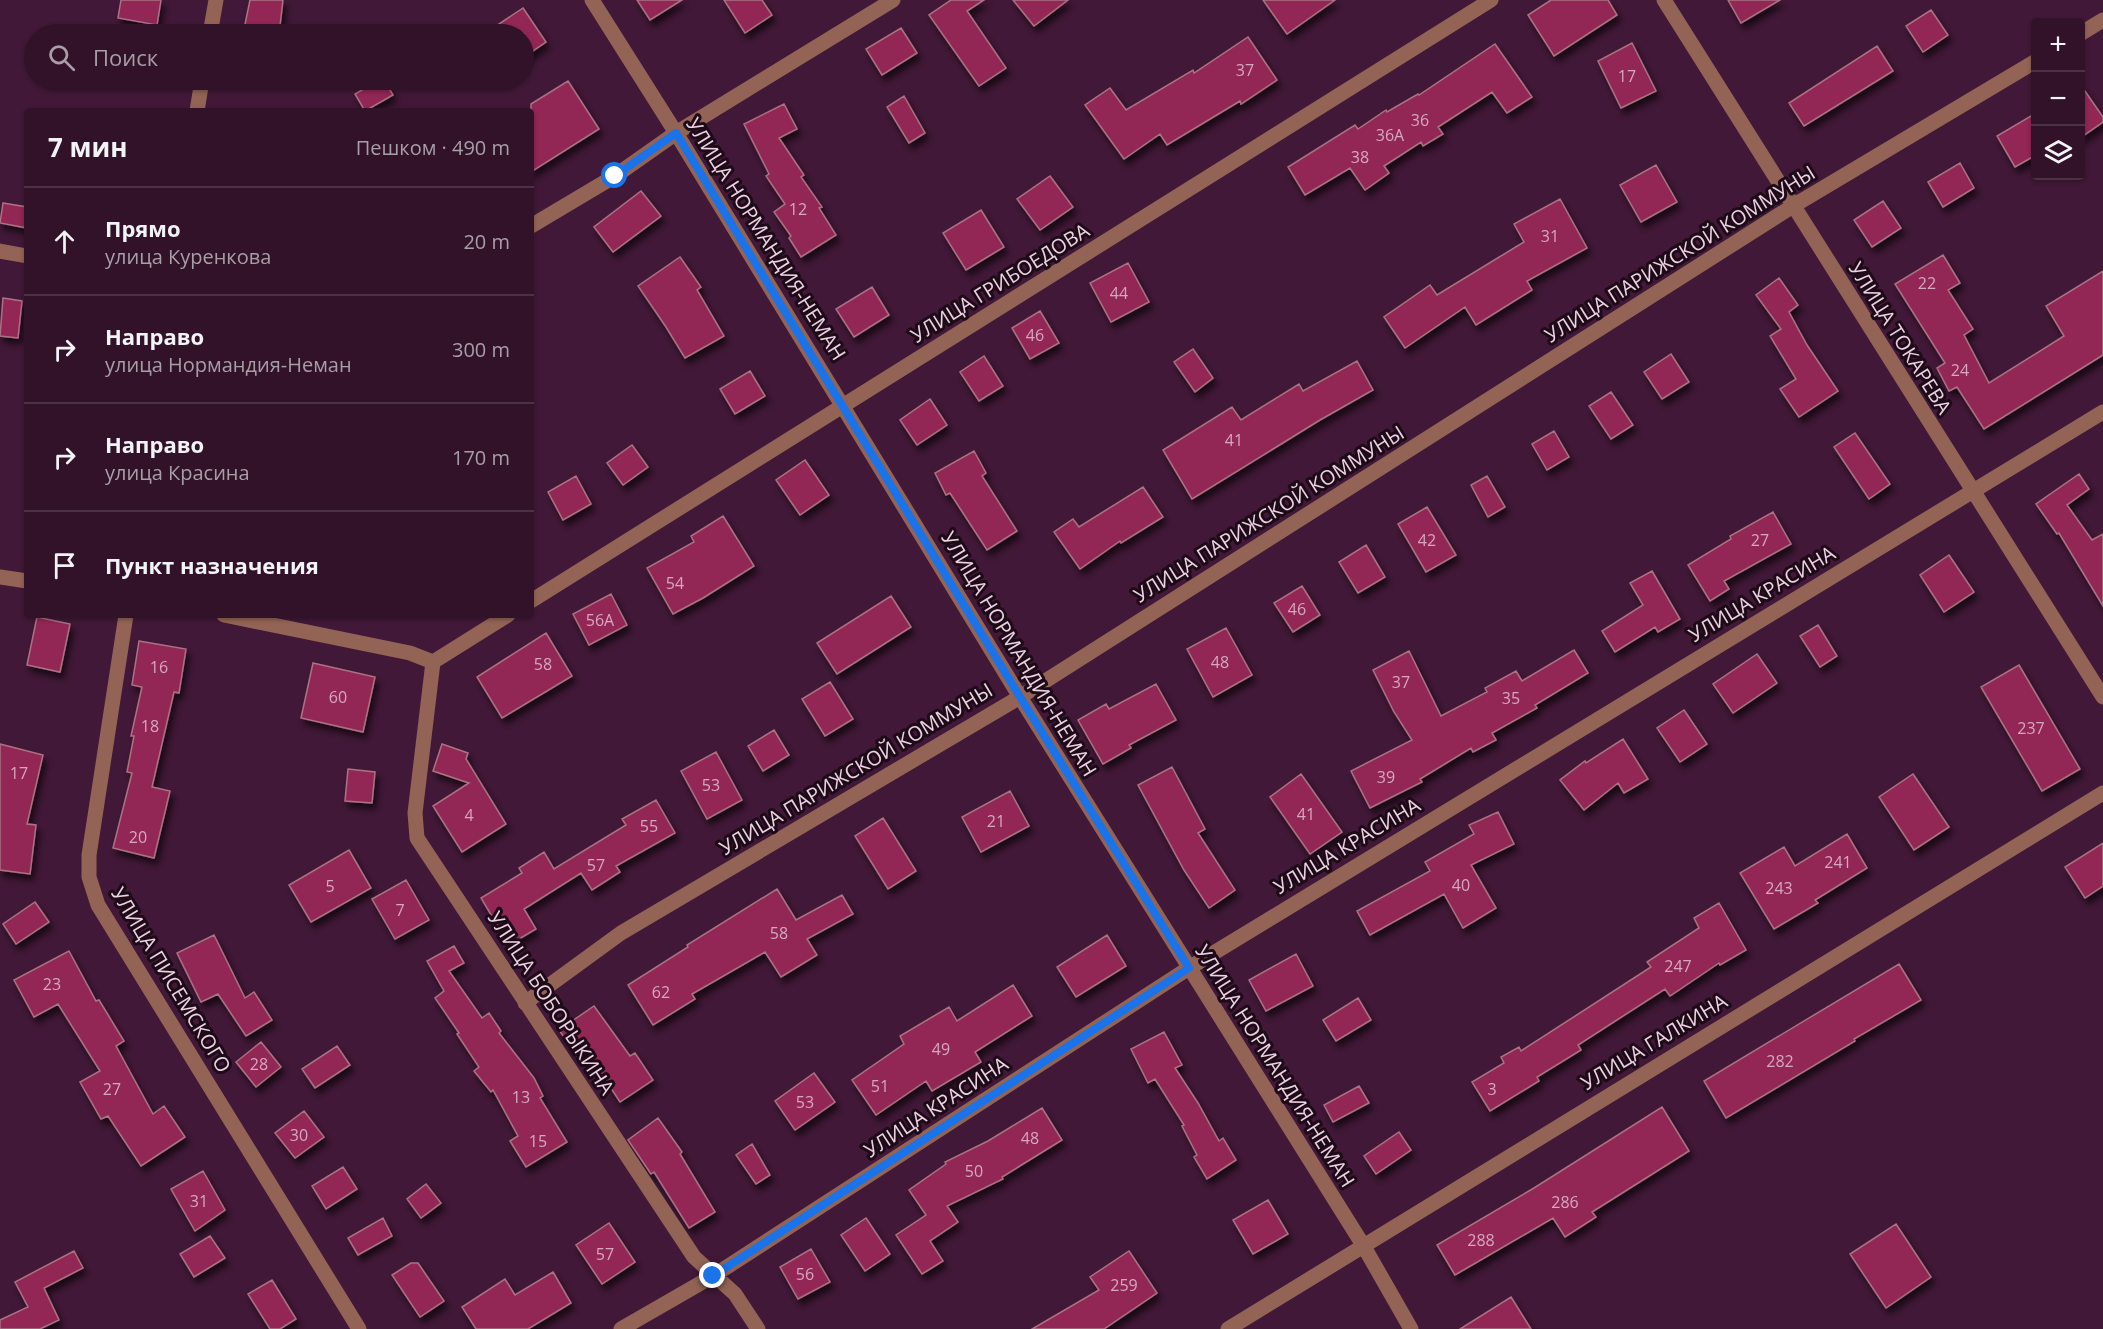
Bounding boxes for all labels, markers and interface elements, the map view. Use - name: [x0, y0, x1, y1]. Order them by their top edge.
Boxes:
- map controls: [2031, 18, 2085, 180]
- button: +: [2031, 18, 2085, 72]
- search box: [24, 24, 534, 90]
- icon: search: [45, 41, 78, 74]
- text: Поиск: [93, 42, 158, 72]
- house number: 37: [1236, 59, 1254, 81]
- house number: 17: [1618, 65, 1636, 87]
- button: −: [2031, 72, 2085, 126]
- house number: 36: [1411, 109, 1429, 131]
- street label: УЛИЦА НОРМАНДИЯ-НЕМАН: [680, 112, 852, 365]
- house number: 36А: [1376, 124, 1405, 146]
- button: layers: [2031, 126, 2085, 180]
- text: 7 мин: [48, 129, 128, 165]
- text: Пешком · 490 m: [356, 134, 510, 161]
- house number: 38: [1351, 146, 1369, 168]
- street label: УЛИЦА ПАРИЖСКОЙ КОММУНЫ: [1539, 159, 1820, 348]
- route start: [601, 162, 627, 188]
- house number: 12: [789, 198, 807, 220]
- text: Прямо: [105, 213, 181, 243]
- street label: УЛИЦА ГРИБОЕДОВА: [905, 216, 1094, 348]
- icon: ahead: [48, 225, 81, 258]
- house number: 31: [1541, 225, 1559, 247]
- text: 20 m: [463, 228, 510, 255]
- text: улица Куренкова: [105, 243, 271, 270]
- street label: УЛИЦА ТОКАРЕВА: [1843, 257, 1958, 419]
- house number: 22: [1918, 272, 1936, 294]
- house number: 44: [1110, 282, 1128, 304]
- text: Направо: [105, 321, 204, 351]
- house number: 46: [1026, 324, 1044, 346]
- icon: right: [48, 333, 81, 366]
- text: 300 m: [452, 336, 510, 363]
- text: улица Нормандия-Неман: [105, 351, 352, 378]
- house number: 24: [1951, 359, 1969, 381]
- street label: УЛИЦА ПАРИЖСКОЙ КОММУНЫ: [1128, 419, 1409, 608]
- text: Направо: [105, 429, 204, 459]
- house number: 41: [1225, 429, 1243, 451]
- icon: right: [48, 441, 81, 474]
- text: 170 m: [452, 444, 510, 471]
- text: улица Красина: [105, 459, 250, 486]
- street label: УЛИЦА НОРМАНДИЯ-НЕМАН: [935, 526, 1103, 781]
- house number: 42: [1418, 529, 1436, 551]
- house number: 27: [1751, 529, 1769, 551]
- street label: УЛИЦА КРАСИНА: [1684, 539, 1840, 648]
- icon: arrive: [48, 549, 81, 582]
- text: Пункт назначения: [105, 550, 319, 580]
- house number: 54: [666, 572, 684, 594]
- house number: 46: [1288, 598, 1306, 620]
- house number: 56А: [586, 609, 615, 631]
- house number: 48: [1211, 651, 1229, 673]
- house number: 58: [534, 653, 552, 675]
- house number: 16: [150, 656, 168, 678]
- house number: 37: [1392, 671, 1410, 693]
- street label: УЛИЦА ПАРИЖСКОЙ КОММУНЫ: [714, 676, 997, 861]
- house number: 60: [329, 686, 347, 708]
- house number: 35: [1502, 687, 1520, 709]
- house number: 18: [141, 715, 159, 737]
- house number: 237: [2017, 717, 2045, 739]
- house number: 17: [10, 762, 28, 784]
- house number: 39: [1377, 766, 1395, 788]
- house number: 53: [702, 774, 720, 796]
- street label: УЛИЦА КРАСИНА: [1269, 791, 1425, 900]
- house number: 41: [1297, 803, 1315, 825]
- house number: 4: [464, 804, 474, 826]
- house number: 21: [987, 810, 1005, 832]
- house number: 55: [640, 815, 658, 837]
- house number: 20: [129, 826, 147, 848]
- house number: 241: [1824, 851, 1852, 873]
- house number: 57: [587, 854, 605, 876]
- house number: 40: [1452, 874, 1470, 896]
- house number: 5: [325, 875, 335, 897]
- house number: 243: [1765, 877, 1793, 899]
- street label: УЛИЦА ПИСЕМСКОГО: [105, 882, 238, 1078]
- house number: 7: [395, 899, 405, 921]
- street label: УЛИЦА БОБОРЫКИНА: [482, 906, 621, 1100]
- house number: 58: [770, 922, 788, 944]
- street label: УЛИЦА НОРМАНДИЯ-НЕМАН: [1189, 939, 1361, 1192]
- house number: 247: [1664, 955, 1692, 977]
- house number: 23: [43, 973, 61, 995]
- house number: 62: [652, 981, 670, 1003]
- street label: УЛИЦА ГАЛКИНА: [1576, 987, 1732, 1096]
- house number: 49: [932, 1038, 950, 1060]
- street label: УЛИЦА КРАСИНА: [859, 1050, 1013, 1163]
- house number: 282: [1766, 1050, 1794, 1072]
- house number: 28: [250, 1053, 268, 1075]
- house number: 51: [871, 1075, 889, 1097]
- house number: 27: [103, 1078, 121, 1100]
- house number: 3: [1487, 1078, 1497, 1100]
- house number: 13: [512, 1086, 530, 1108]
- house number: 53: [796, 1091, 814, 1113]
- house number: 30: [290, 1124, 308, 1146]
- house number: 48: [1021, 1127, 1039, 1149]
- house number: 15: [529, 1130, 547, 1152]
- house number: 50: [965, 1160, 983, 1182]
- house number: 31: [190, 1190, 208, 1212]
- house number: 286: [1551, 1191, 1579, 1213]
- house number: 288: [1467, 1229, 1495, 1251]
- house number: 57: [596, 1243, 614, 1265]
- route end: [699, 1262, 725, 1288]
- house number: 56: [796, 1263, 814, 1285]
- house number: 259: [1110, 1274, 1138, 1296]

